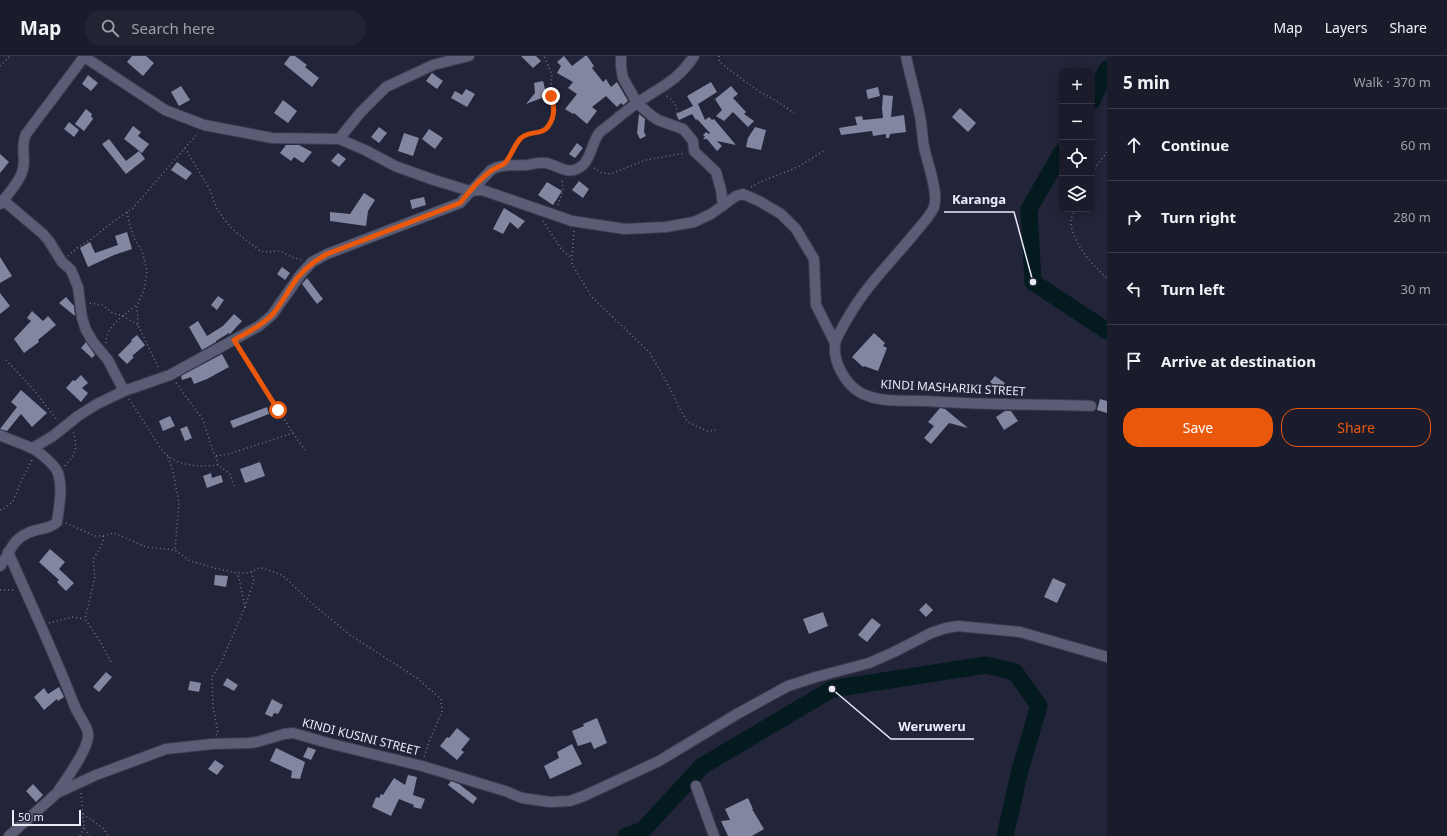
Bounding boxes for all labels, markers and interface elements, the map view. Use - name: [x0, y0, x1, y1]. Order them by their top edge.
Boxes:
- search box: [85, 10, 365, 46]
- text: Map: [20, 15, 61, 41]
- icon: search: [99, 17, 121, 39]
- text: Search here: [131, 18, 215, 38]
- text: Map: [1274, 18, 1303, 37]
- text: Layers: [1325, 18, 1367, 37]
- text: Share: [1389, 18, 1427, 37]
- map controls: [1059, 68, 1095, 212]
- button: +: [1059, 68, 1095, 104]
- text: 5 min: [1123, 71, 1170, 94]
- text: Walk · 370 m: [1353, 73, 1431, 91]
- route end: [542, 87, 560, 105]
- button: −: [1059, 104, 1095, 140]
- icon: ahead: [1123, 134, 1145, 156]
- text: Continue: [1161, 135, 1229, 155]
- text: 60 m: [1401, 136, 1431, 154]
- button: locate: [1059, 140, 1095, 176]
- button: layers: [1059, 176, 1095, 212]
- callout: Karanga: [944, 187, 1014, 212]
- text: Karanga: [952, 190, 1006, 208]
- icon: right: [1123, 206, 1145, 228]
- text: Turn right: [1161, 207, 1236, 227]
- text: 280 m: [1393, 208, 1431, 226]
- icon: left: [1123, 278, 1145, 300]
- text: Turn left: [1161, 279, 1225, 299]
- text: 30 m: [1401, 280, 1431, 298]
- icon: arrive: [1123, 350, 1145, 372]
- text: Arrive at destination: [1161, 351, 1316, 371]
- street label: KINDI MASHARIKI STREET: [880, 375, 1026, 400]
- route start: [269, 401, 287, 419]
- button: Save: [1123, 408, 1273, 447]
- button: Share: [1281, 408, 1431, 447]
- street label: KINDI KUSINI STREET: [301, 714, 422, 759]
- callout: Weruweru: [891, 714, 974, 739]
- text: Weruweru: [898, 717, 966, 735]
- scale bar: [12, 808, 81, 827]
- text: 50 m: [18, 809, 44, 824]

